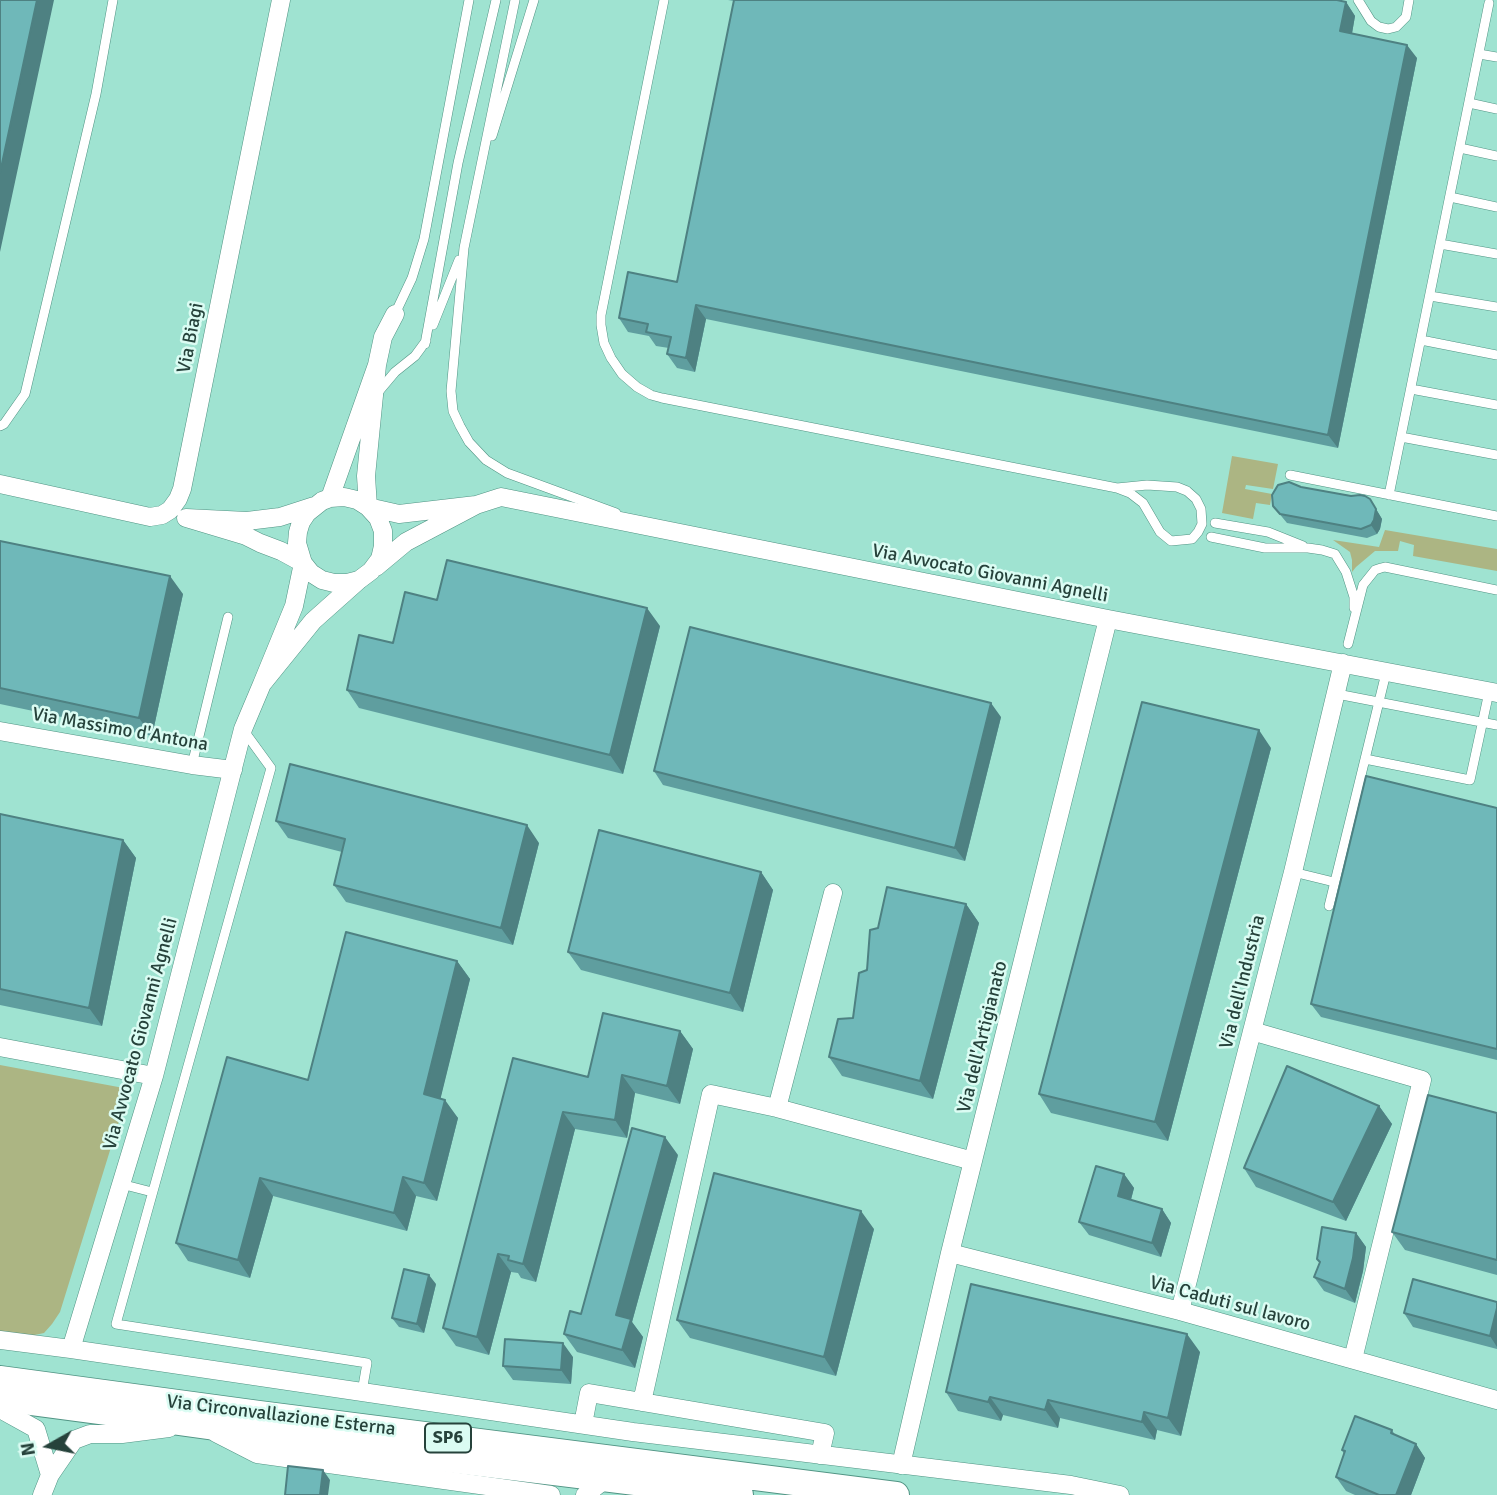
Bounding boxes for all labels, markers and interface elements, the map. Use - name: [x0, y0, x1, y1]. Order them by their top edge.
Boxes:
- street label: Via Biagi: [173, 301, 209, 375]
- street label: Via Avvocato Giovanni Agnelli: [870, 540, 1110, 608]
- street label: Via Massimo d'Antona: [30, 703, 210, 757]
- street label: Via dell'Industria: [1215, 913, 1271, 1051]
- street label: Via Avvocato Giovanni Agnelli: [99, 915, 183, 1153]
- street label: Via dell'Artigianato: [953, 959, 1013, 1115]
- street label: Via Caduti sul lavoro: [1147, 1272, 1313, 1336]
- street label: Via Circonvallazione Esterna: [165, 1391, 397, 1441]
- north arrow: [14, 1411, 84, 1481]
- road number: SP6: [425, 1423, 471, 1452]
- text: N: [15, 1441, 41, 1458]

